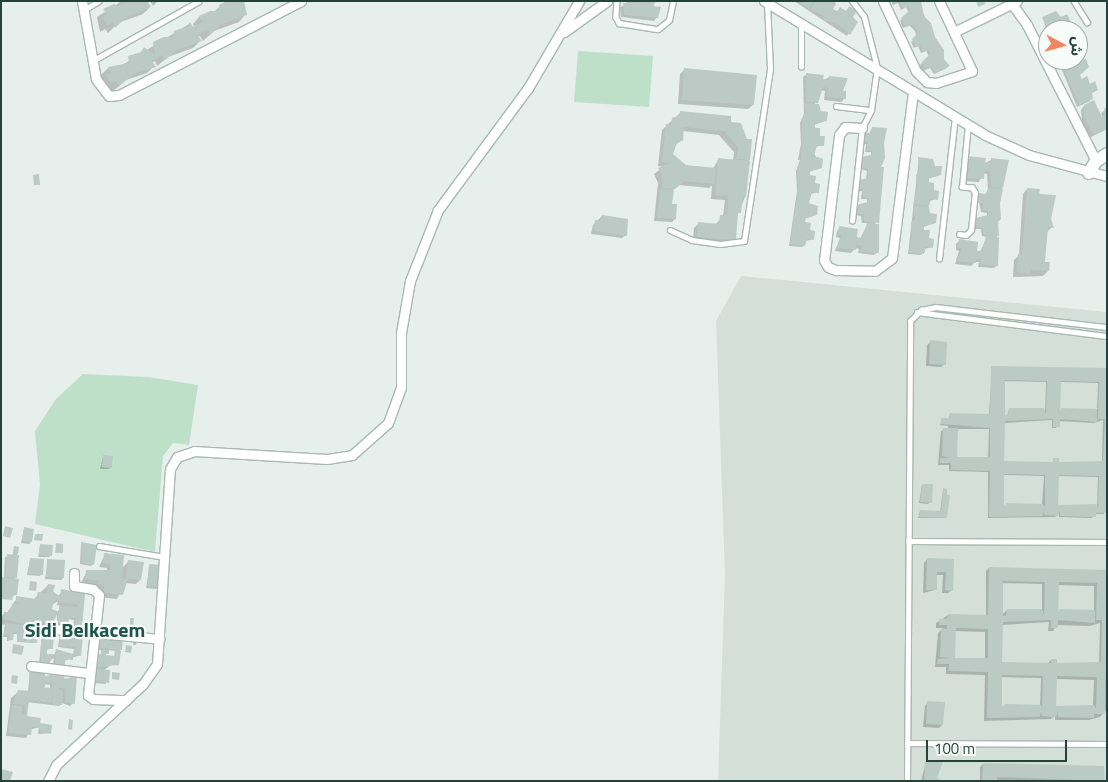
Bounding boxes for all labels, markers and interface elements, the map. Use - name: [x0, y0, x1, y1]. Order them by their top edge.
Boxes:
- north arrow: [1038, 20, 1088, 70]
- text: ش: [1066, 36, 1089, 57]
- district label: Sidi Belkacem: [25, 617, 145, 641]
- scale bar: [928, 730, 1069, 762]
- text: 100 m: [934, 737, 975, 760]

